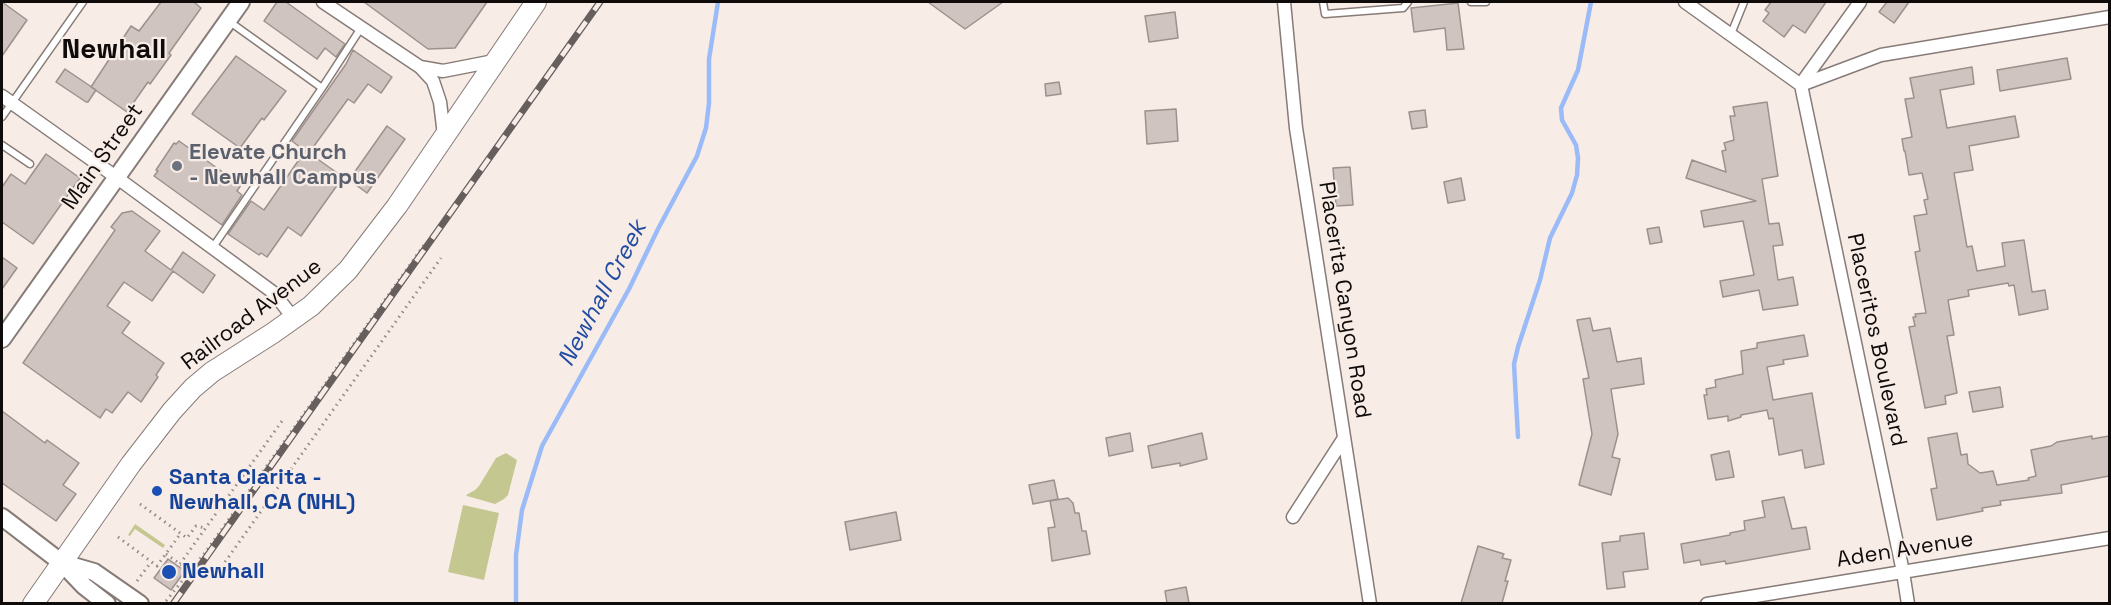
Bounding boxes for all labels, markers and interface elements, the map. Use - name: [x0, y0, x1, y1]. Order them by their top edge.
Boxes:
- district label: Newhall: [61, 33, 167, 67]
- street label: Main Street: [57, 99, 149, 215]
- place label: Elevate Church - Newhall Campus: [189, 140, 377, 192]
- marker: Elevate Church - Newhall Campus: [170, 159, 184, 173]
- street label: Placerita Canyon Road: [1312, 180, 1376, 420]
- water label: Newhall Creek: [553, 216, 653, 372]
- street label: Placeritos Boulevard: [1841, 231, 1911, 449]
- street label: Railroad Avenue: [177, 254, 327, 376]
- place label: Santa Clarita - Newhall, CA (NHL): [169, 465, 355, 516]
- marker: Santa Clarita - Newhall, CA (NHL): [150, 484, 164, 498]
- street label: Aden Avenue: [1835, 526, 1975, 574]
- place label: Newhall: [182, 559, 265, 585]
- marker: Newhall: [160, 563, 178, 581]

